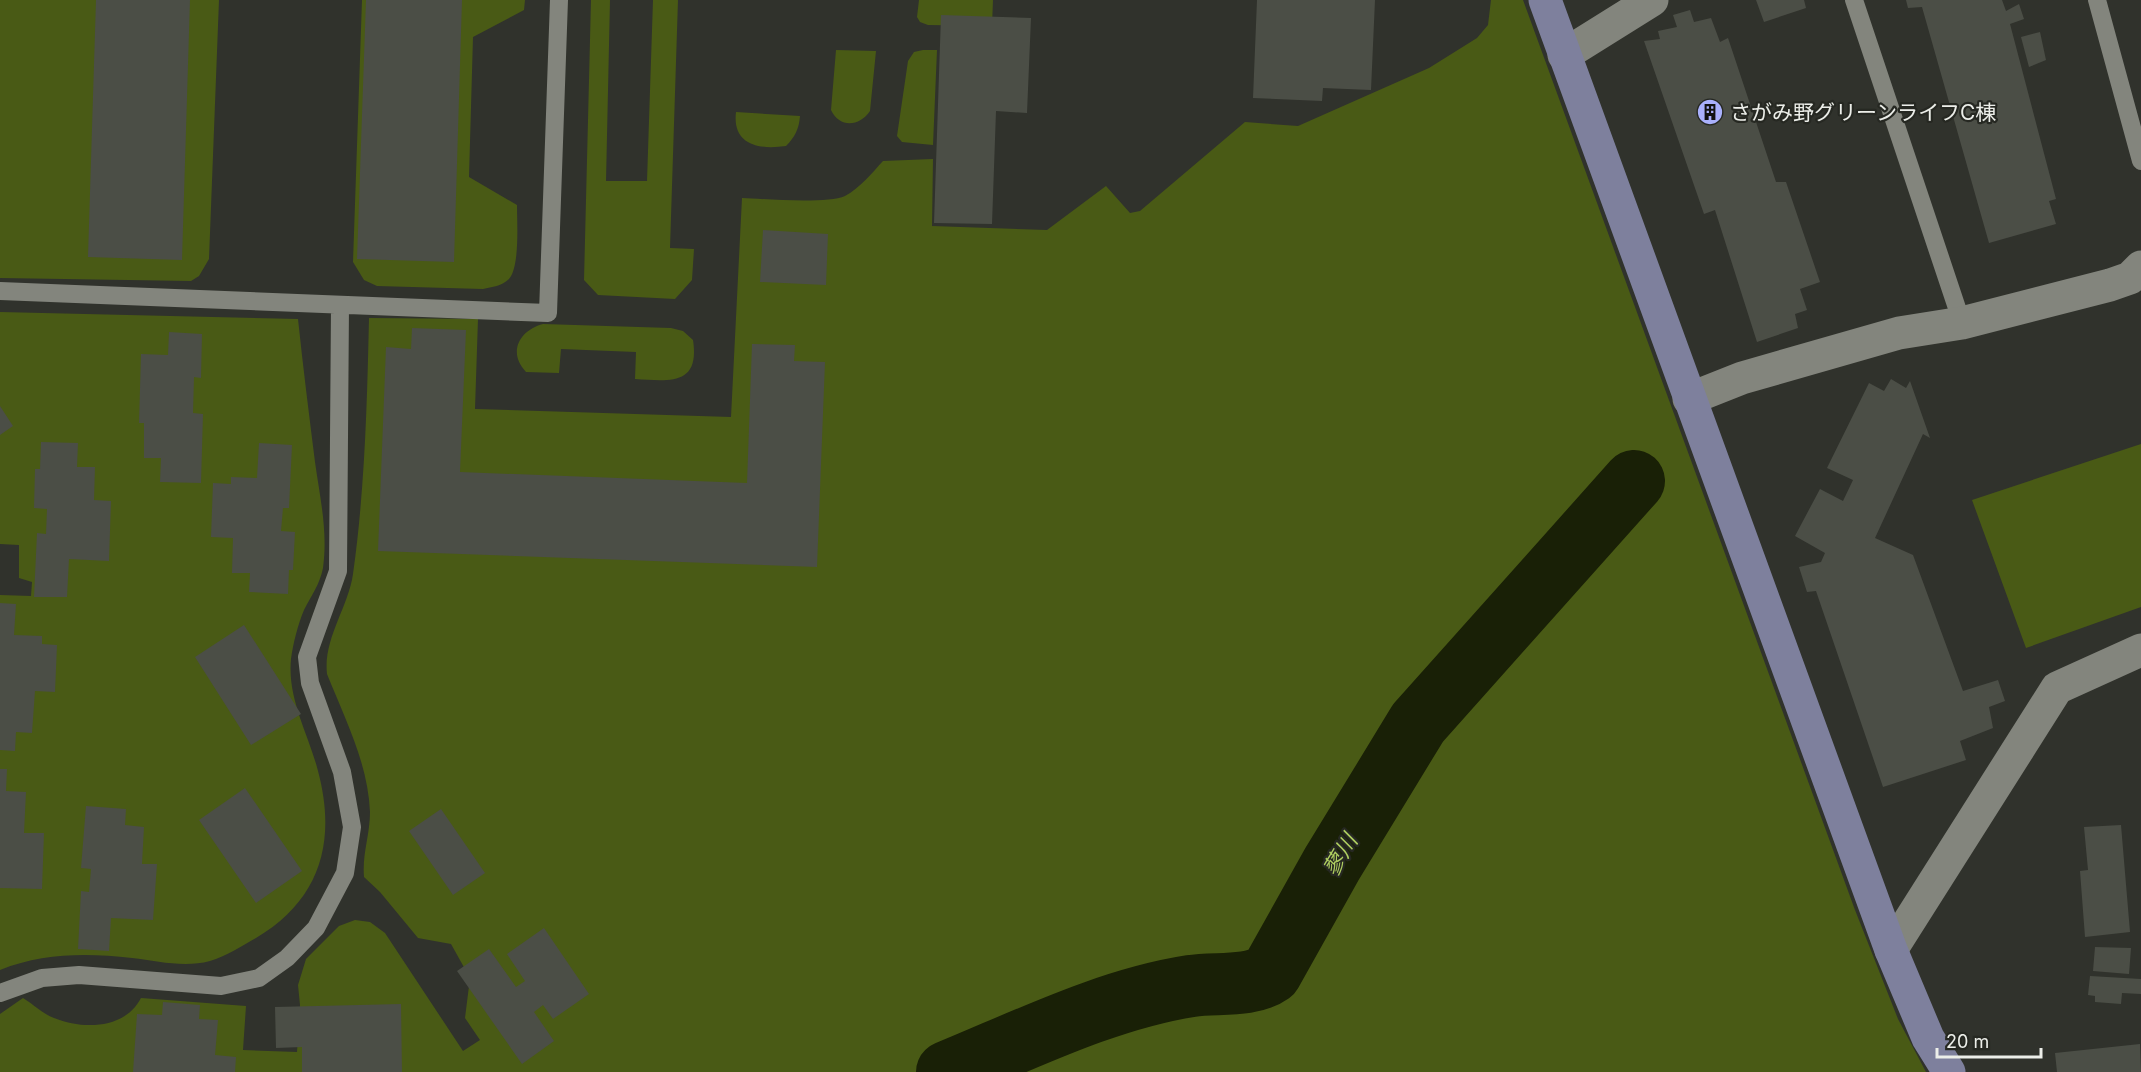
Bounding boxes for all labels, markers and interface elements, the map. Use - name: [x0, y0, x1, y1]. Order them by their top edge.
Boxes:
- building icon: さがみ野グリーンライフC棟: [1695, 97, 1725, 127]
- place label: さがみ野グリーンライフC棟: [1730, 100, 1996, 125]
- water label: 蓼川: [1318, 828, 1364, 881]
- scale bar: [1937, 1021, 2040, 1059]
- text: 20 m: [1946, 1031, 1989, 1052]

